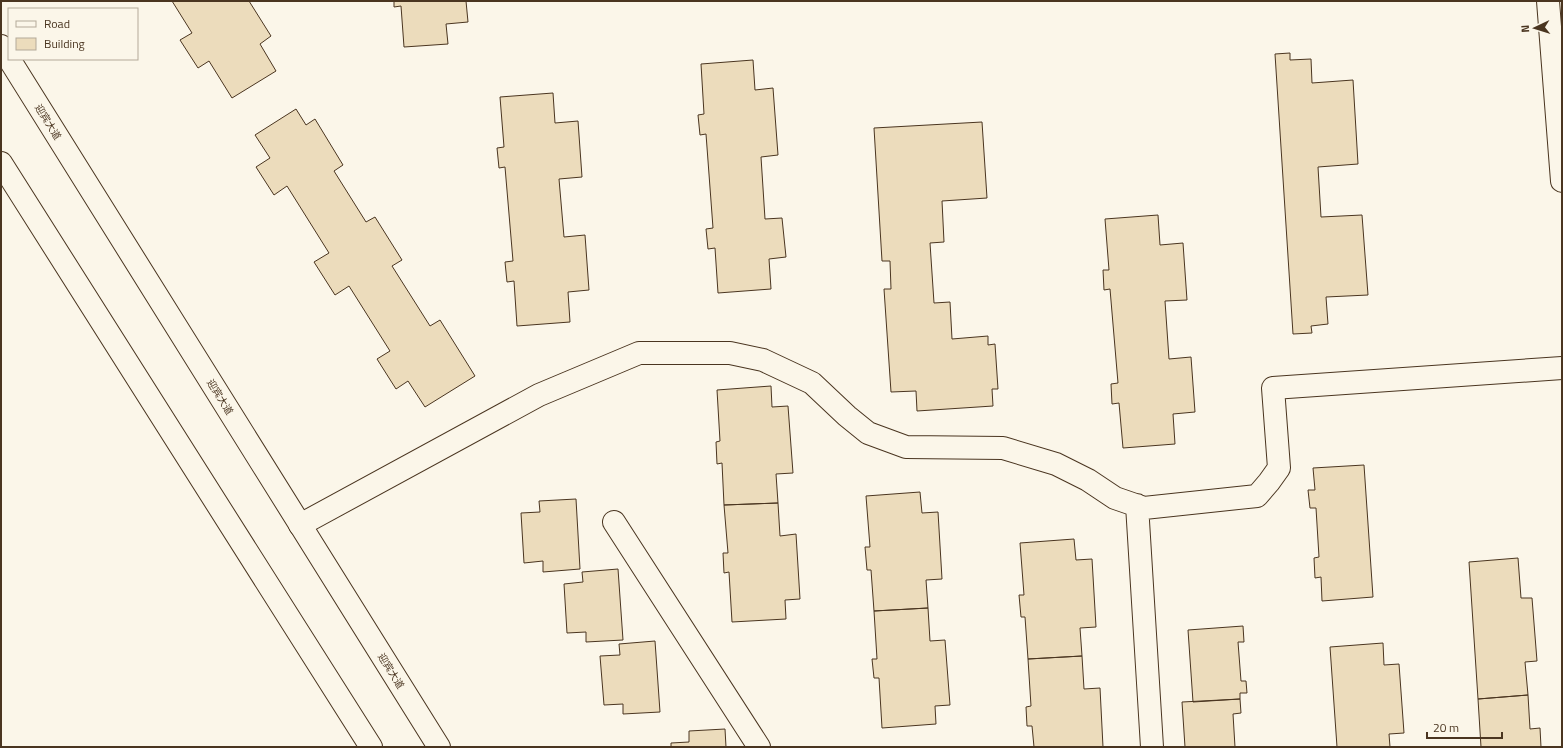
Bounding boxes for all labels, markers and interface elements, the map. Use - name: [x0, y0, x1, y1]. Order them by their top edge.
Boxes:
- legend: [8, 8, 138, 60]
- north arrow: [1515, 8, 1555, 48]
- text: Road: [44, 14, 70, 33]
- text: N: [1517, 24, 1533, 33]
- text: Building: [44, 34, 85, 53]
- street label: 迎宾大道: [31, 101, 65, 143]
- street label: 迎宾大道: [203, 376, 237, 418]
- street label: 迎宾大道: [374, 650, 408, 692]
- scale bar: [1427, 714, 1502, 740]
- text: 20 m: [1433, 718, 1459, 737]

